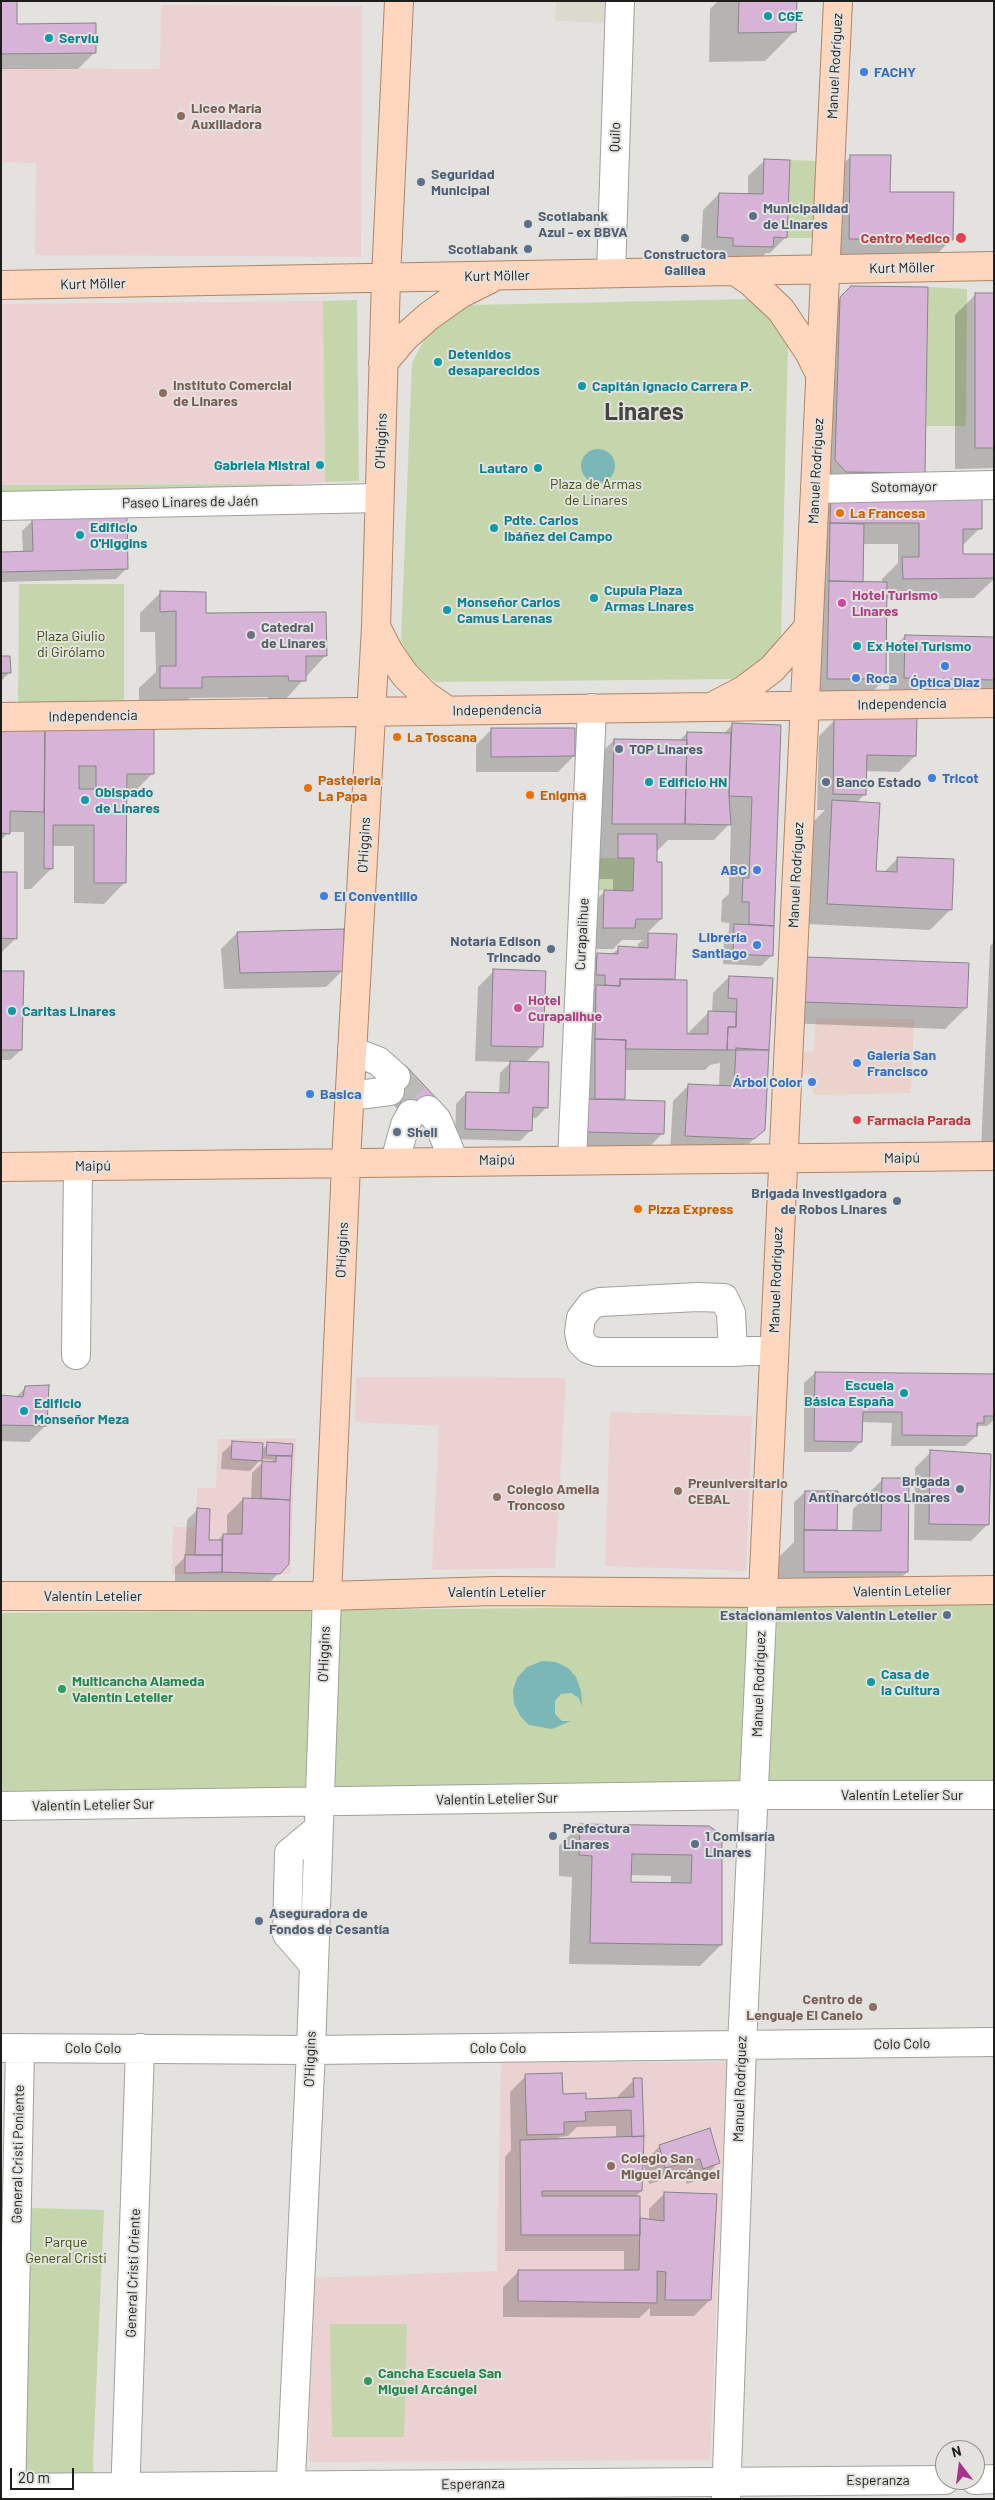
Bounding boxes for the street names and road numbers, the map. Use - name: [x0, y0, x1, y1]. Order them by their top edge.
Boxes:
- street label: Manuel Rodríguez: [824, 13, 846, 119]
- street label: Quilo: [606, 122, 624, 152]
- street label: Kurt Möller: [869, 259, 935, 277]
- street label: Kurt Möller: [464, 267, 530, 285]
- street label: Kurt Möller: [60, 275, 126, 293]
- street label: O'Higgins: [372, 413, 390, 469]
- street label: Manuel Rodríguez: [805, 418, 827, 524]
- street label: Sotomayor: [871, 478, 937, 496]
- street label: Paseo Linares de Jaén: [122, 492, 258, 512]
- street label: Independencia: [857, 695, 947, 713]
- street label: Independencia: [452, 701, 542, 719]
- street label: Independencia: [48, 707, 138, 725]
- street label: O'Higgins: [354, 817, 374, 873]
- street label: Manuel Rodríguez: [785, 822, 807, 928]
- street label: Curapalihue: [572, 897, 592, 971]
- street label: Maipú: [884, 1149, 920, 1167]
- street label: Maipú: [479, 1151, 515, 1169]
- street label: Maipú: [75, 1157, 111, 1175]
- street label: O'Higgins: [332, 1222, 352, 1278]
- street label: Manuel Rodríguez: [766, 1227, 786, 1333]
- street label: Valentín Letelier: [853, 1582, 951, 1600]
- street label: Valentín Letelier: [448, 1584, 546, 1600]
- street label: Valentín Letelier: [44, 1588, 142, 1604]
- street label: O'Higgins: [315, 1626, 333, 1682]
- street label: Manuel Rodríguez: [749, 1631, 769, 1737]
- street label: Valentín Letelier Sur: [841, 1787, 963, 1803]
- street label: Valentín Letelier Sur: [436, 1790, 558, 1808]
- street label: Valentín Letelier Sur: [32, 1796, 154, 1814]
- street label: O'Higgins: [301, 2031, 319, 2087]
- street label: Colo Colo: [873, 2035, 931, 2053]
- street label: Manuel Rodríguez: [730, 2036, 750, 2142]
- street label: Colo Colo: [65, 2040, 121, 2056]
- street label: Colo Colo: [470, 2040, 526, 2056]
- street label: General Cristi Poniente: [8, 2085, 28, 2223]
- street label: General Cristi Oriente: [122, 2208, 144, 2338]
- street label: Esperanza: [846, 2472, 910, 2488]
- street label: Esperanza: [441, 2475, 505, 2493]

